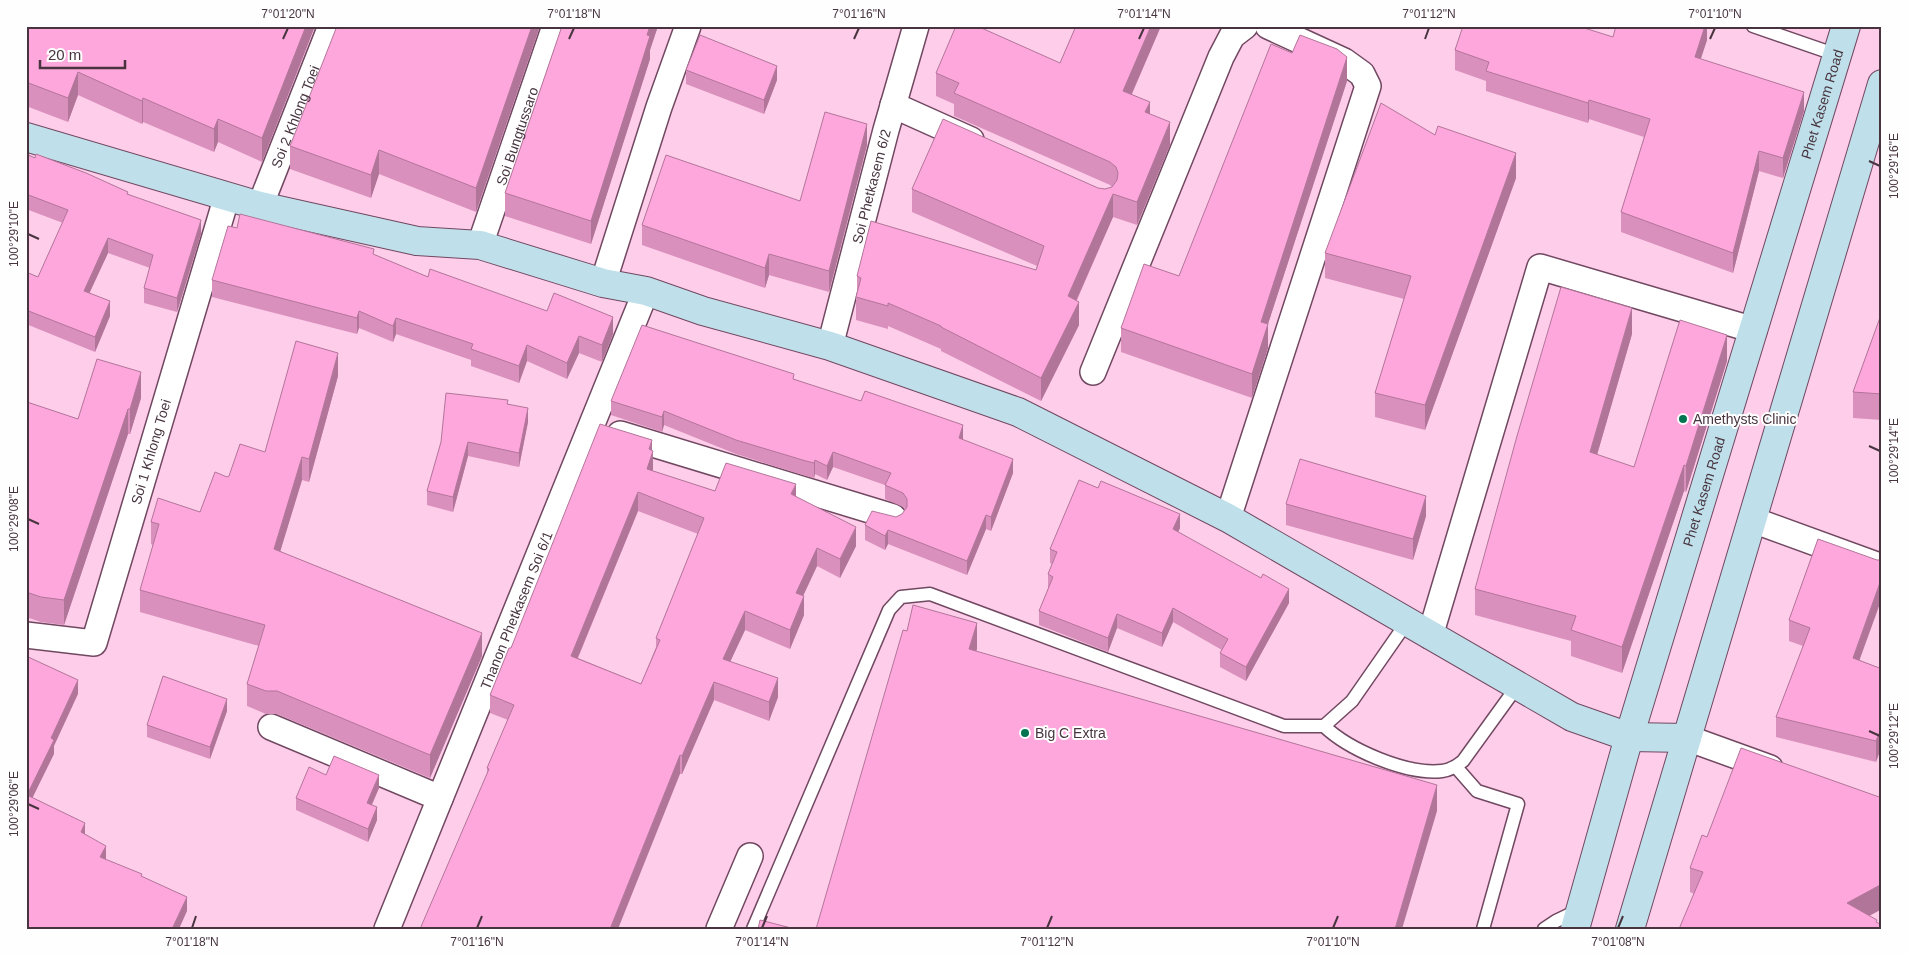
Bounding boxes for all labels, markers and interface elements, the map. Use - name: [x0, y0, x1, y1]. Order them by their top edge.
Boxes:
- text: 7°01'20"N: [261, 7, 315, 21]
- text: 7°01'18"N: [547, 7, 601, 21]
- text: 7°01'16"N: [832, 7, 886, 21]
- text: 7°01'14"N: [1117, 7, 1171, 21]
- text: 7°01'12"N: [1402, 7, 1456, 21]
- text: 7°01'10"N: [1688, 7, 1742, 21]
- scale bar: [40, 38, 125, 70]
- text: 20 m: [48, 46, 81, 63]
- street label: Phet Kasem Road: [1798, 48, 1846, 161]
- street label: Soi 2 Khlong Toei: [268, 63, 323, 170]
- street label: Soi Bungtussaro: [493, 85, 542, 187]
- street label: Soi Phetkasem 6/2: [849, 127, 894, 245]
- text: 100°29'16"E: [1887, 133, 1901, 199]
- text: 100°29'10"E: [7, 201, 21, 267]
- street label: Soi 1 Khlong Toei: [128, 397, 174, 506]
- place label: Amethysts Clinic: [1693, 411, 1796, 427]
- marker: Amethysts Clinic: [1677, 413, 1689, 425]
- text: 100°29'14"E: [1887, 418, 1901, 484]
- street label: Phet Kasem Road: [1680, 435, 1728, 548]
- text: 100°29'08"E: [7, 486, 21, 552]
- street label: Thanon Phetkasem Soi 6/1: [477, 529, 556, 692]
- text: 100°29'12"E: [1887, 703, 1901, 769]
- place label: Big C Extra: [1035, 725, 1106, 741]
- marker: Big C Extra: [1019, 727, 1031, 739]
- text: 100°29'06"E: [7, 771, 21, 837]
- text: 7°01'18"N: [165, 935, 219, 949]
- text: 7°01'16"N: [450, 935, 504, 949]
- text: 7°01'14"N: [735, 935, 789, 949]
- text: 7°01'12"N: [1020, 935, 1074, 949]
- text: 7°01'10"N: [1306, 935, 1360, 949]
- text: 7°01'08"N: [1591, 935, 1645, 949]

